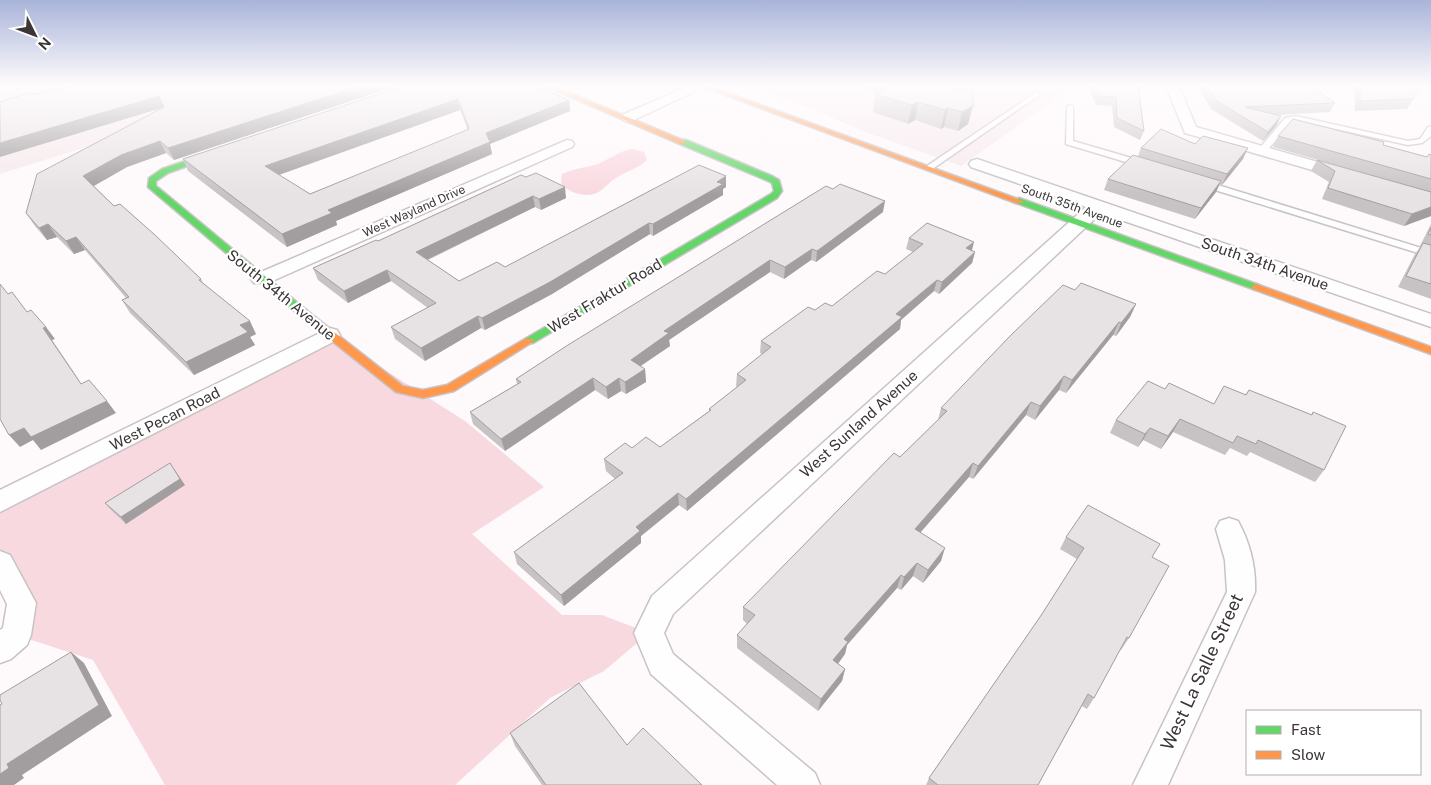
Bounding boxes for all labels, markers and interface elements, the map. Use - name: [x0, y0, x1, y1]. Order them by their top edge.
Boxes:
- north arrow: [10, 10, 60, 60]
- text: N: [35, 34, 54, 53]
- street label: South 35th Avenue: [1019, 181, 1125, 231]
- street label: West Wayland Drive: [361, 182, 468, 240]
- street label: South 34th Avenue: [1199, 234, 1331, 293]
- street label: South 34th Avenue: [224, 246, 339, 343]
- street label: West Fraktur Road: [545, 255, 665, 336]
- street label: West Sunland Avenue: [796, 366, 921, 481]
- street label: West Pecan Road: [107, 384, 223, 454]
- street label: West La Salle Street: [1156, 590, 1247, 753]
- legend: [1246, 710, 1421, 775]
- text: Fast: [1291, 721, 1321, 738]
- text: Slow: [1291, 746, 1326, 763]

